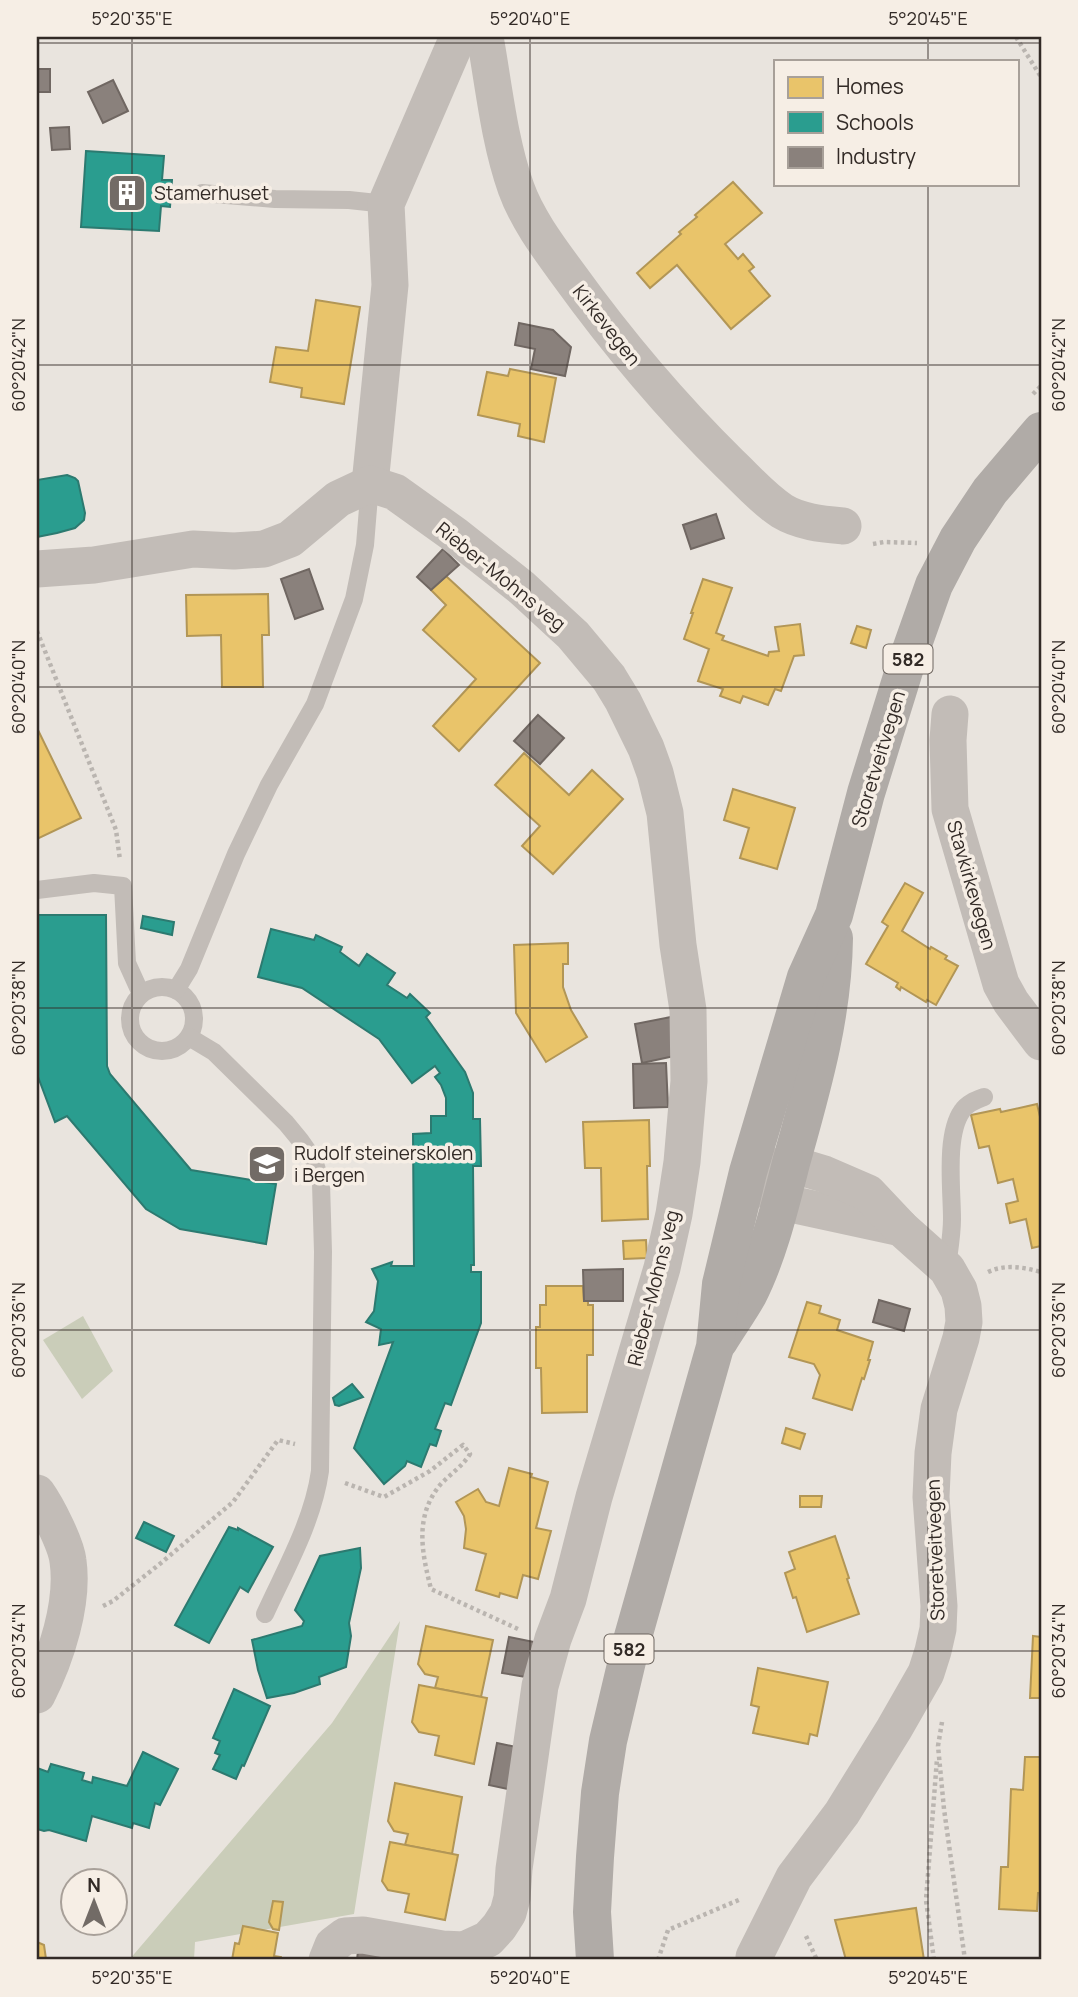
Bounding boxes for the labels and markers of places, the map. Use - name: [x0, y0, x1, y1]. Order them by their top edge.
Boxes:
- building icon: Stamerhuset: [106, 172, 148, 214]
- place label: Stamerhuset: [154, 180, 269, 206]
- place label: Rudolf steinerskolen i Bergen: [294, 1140, 473, 1188]
- school or university icon: Rudolf steinerskolen i Bergen: [246, 1143, 288, 1185]

